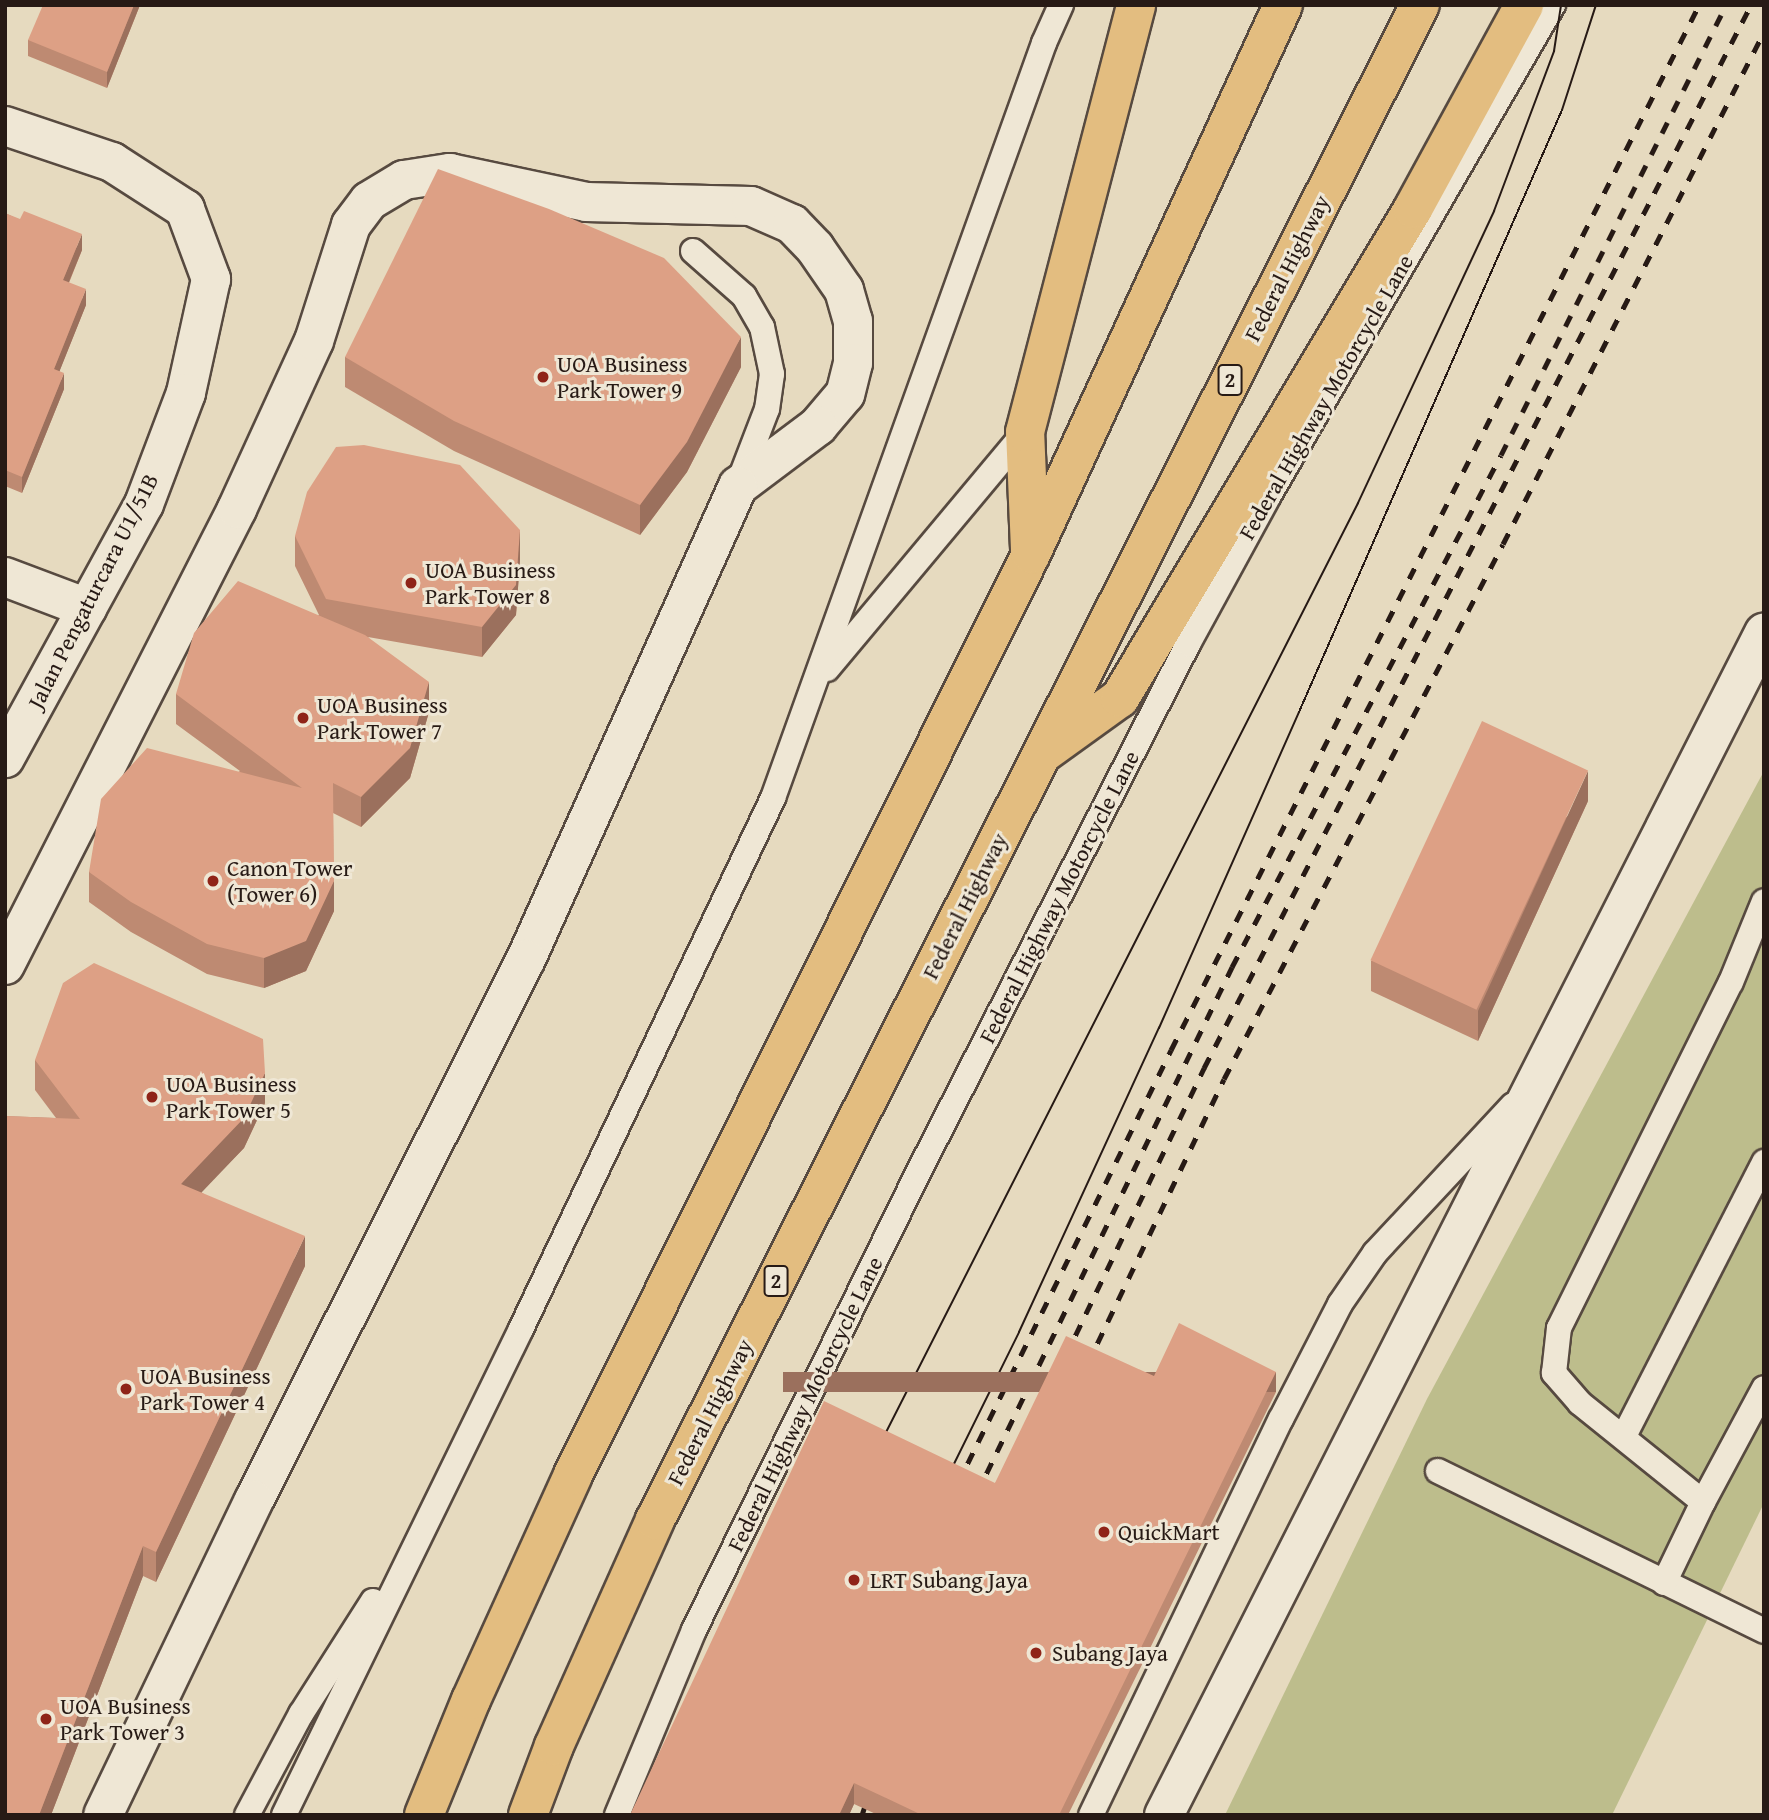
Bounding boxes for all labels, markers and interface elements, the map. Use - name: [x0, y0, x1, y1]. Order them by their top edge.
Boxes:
- street label: Federal Highway: [1238, 190, 1336, 346]
- street label: Federal Highway Motorcycle Lane: [1233, 250, 1419, 544]
- place label: UOA Business Park Tower 9: [557, 350, 688, 404]
- road number: 2: [1216, 362, 1244, 398]
- marker: UOA Business Park Tower 9: [535, 369, 551, 385]
- street label: Jalan Pengaturcara U1/51B: [22, 469, 164, 713]
- place label: UOA Business Park Tower 8: [425, 556, 556, 610]
- marker: UOA Business Park Tower 8: [403, 575, 419, 591]
- place label: UOA Business Park Tower 7: [317, 691, 448, 745]
- marker: UOA Business Park Tower 7: [295, 710, 311, 726]
- street label: Federal Highway Motorcycle Lane: [973, 746, 1145, 1048]
- street label: Federal Highway: [916, 828, 1014, 984]
- place label: Canon Tower (Tower 6): [227, 854, 353, 908]
- marker: Canon Tower (Tower 6): [205, 873, 221, 889]
- place label: UOA Business Park Tower 5: [166, 1070, 297, 1124]
- marker: UOA Business Park Tower 5: [144, 1089, 160, 1105]
- street label: Federal Highway Motorcycle Lane: [721, 1252, 889, 1556]
- road number: 2: [762, 1264, 790, 1298]
- street label: Federal Highway: [661, 1334, 759, 1490]
- place label: UOA Business Park Tower 4: [140, 1362, 271, 1416]
- marker: UOA Business Park Tower 4: [118, 1381, 134, 1397]
- place label: QuickMart: [1118, 1518, 1220, 1546]
- marker: QuickMart: [1096, 1524, 1112, 1540]
- place label: LRT Subang Jaya: [870, 1566, 1028, 1594]
- marker: LRT Subang Jaya: [844, 1570, 864, 1590]
- place label: Subang Jaya: [1052, 1639, 1168, 1667]
- marker: Subang Jaya: [1026, 1643, 1046, 1663]
- place label: UOA Business Park Tower 3: [60, 1692, 191, 1746]
- marker: UOA Business Park Tower 3: [38, 1711, 54, 1727]

